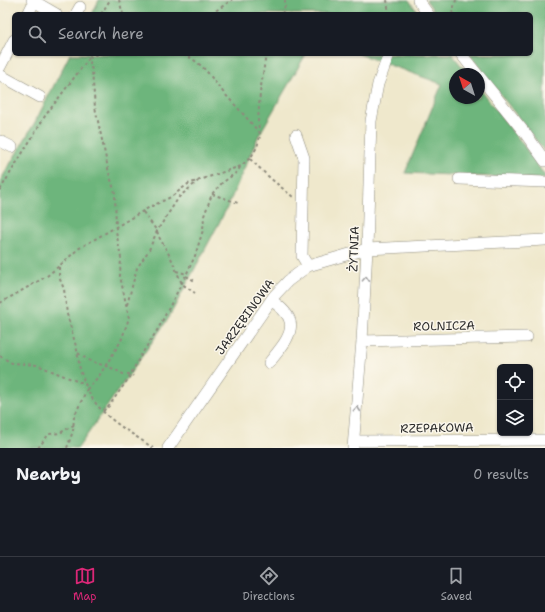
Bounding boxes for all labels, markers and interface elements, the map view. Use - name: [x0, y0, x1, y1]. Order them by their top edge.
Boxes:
- search box: [12, 12, 533, 56]
- icon: search: [26, 23, 48, 45]
- text: Search here: [58, 24, 144, 44]
- north arrow: [449, 68, 485, 104]
- street label: ŻYTNIA: [345, 226, 363, 272]
- street label: JARZĘBINOWA: [212, 276, 278, 358]
- one-way arrow: [361, 276, 370, 282]
- street label: ROLNICZA: [413, 317, 475, 335]
- map controls: [497, 364, 533, 436]
- button: locate: [497, 364, 533, 400]
- button: layers: [497, 400, 533, 436]
- one-way arrow: [352, 406, 361, 412]
- street label: RZEPAKOWA: [400, 419, 474, 437]
- text: Nearby: [16, 463, 81, 485]
- text: 0 results: [473, 466, 529, 483]
- tab: Map: [73, 565, 97, 604]
- tab: Directions: [242, 565, 295, 604]
- tab: Saved: [441, 565, 472, 604]

